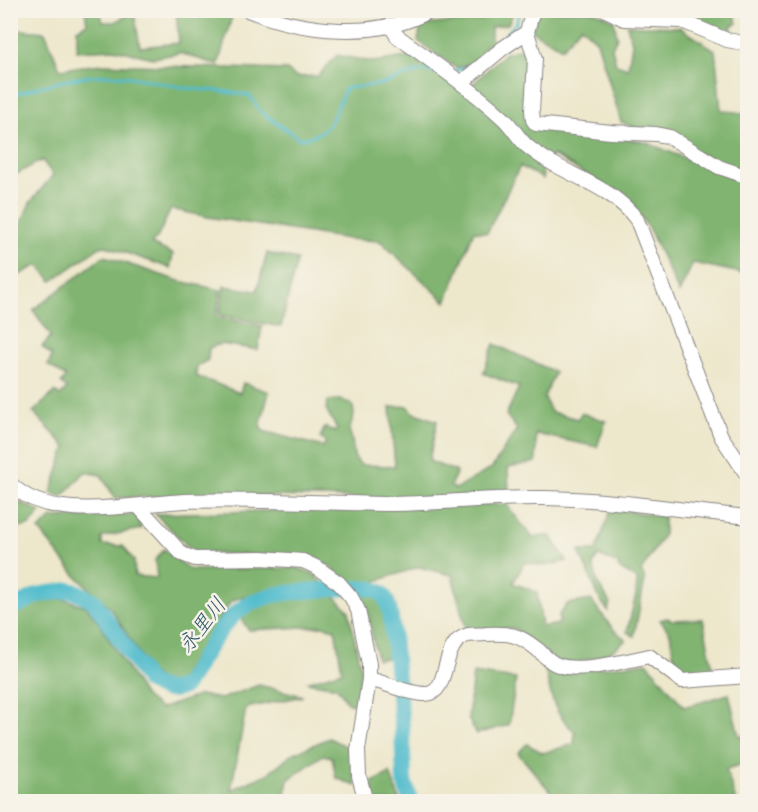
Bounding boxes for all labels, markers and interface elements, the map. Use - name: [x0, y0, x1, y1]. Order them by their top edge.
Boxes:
- water label: 永里川: [172, 592, 231, 657]

